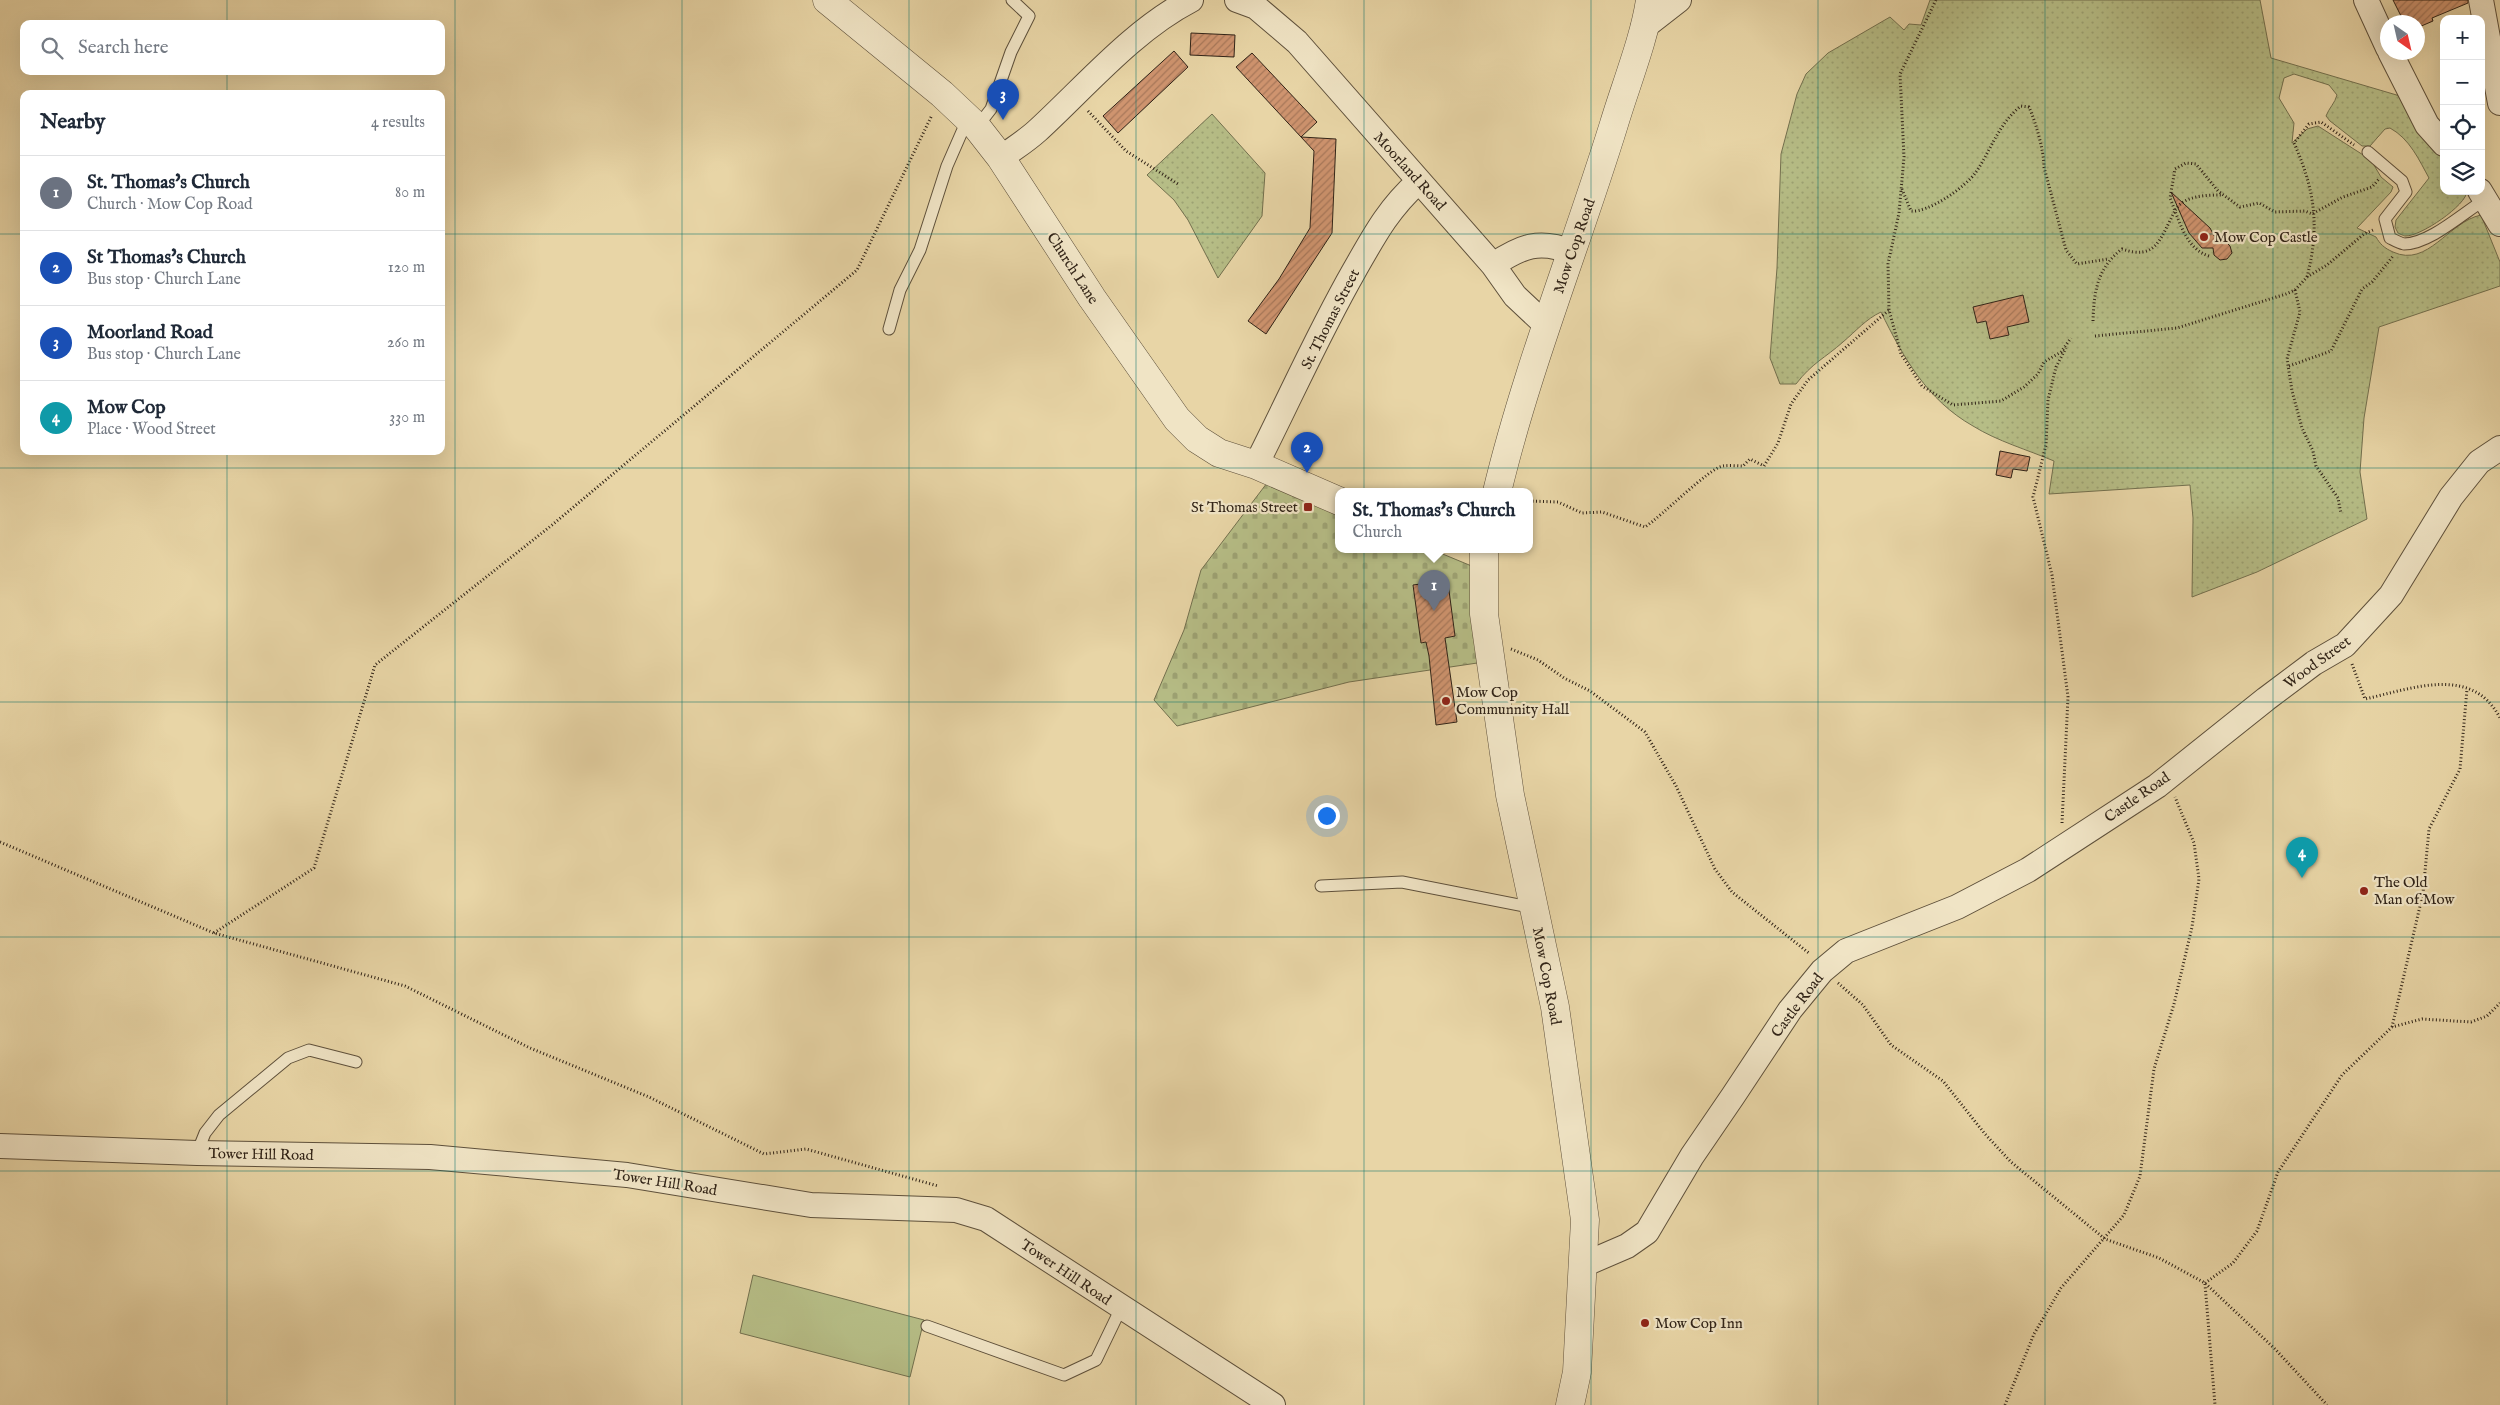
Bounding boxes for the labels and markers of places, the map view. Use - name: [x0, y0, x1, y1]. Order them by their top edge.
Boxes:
- pin: 3: [987, 79, 1019, 120]
- place label: Mow Cop Castle: [2214, 228, 2318, 247]
- marker: Mow Cop Castle: [2198, 231, 2210, 243]
- pin: 2: [1291, 432, 1323, 473]
- place label: St Thomas Street: [1191, 498, 1298, 517]
- marker: St Thomas Street: [1302, 501, 1314, 513]
- pin: 1: [1418, 570, 1450, 611]
- place label: Mow Cop Communnity Hall: [1456, 683, 1570, 719]
- marker: Mow Cop Communnity Hall: [1440, 695, 1452, 707]
- pin: 4: [2286, 837, 2318, 878]
- place label: The Old Man of Mow: [2374, 873, 2455, 909]
- marker: The Old Man of Mow: [2358, 885, 2370, 897]
- place label: Mow Cop Inn: [1655, 1314, 1743, 1333]
- marker: Mow Cop Inn: [1639, 1317, 1651, 1329]

